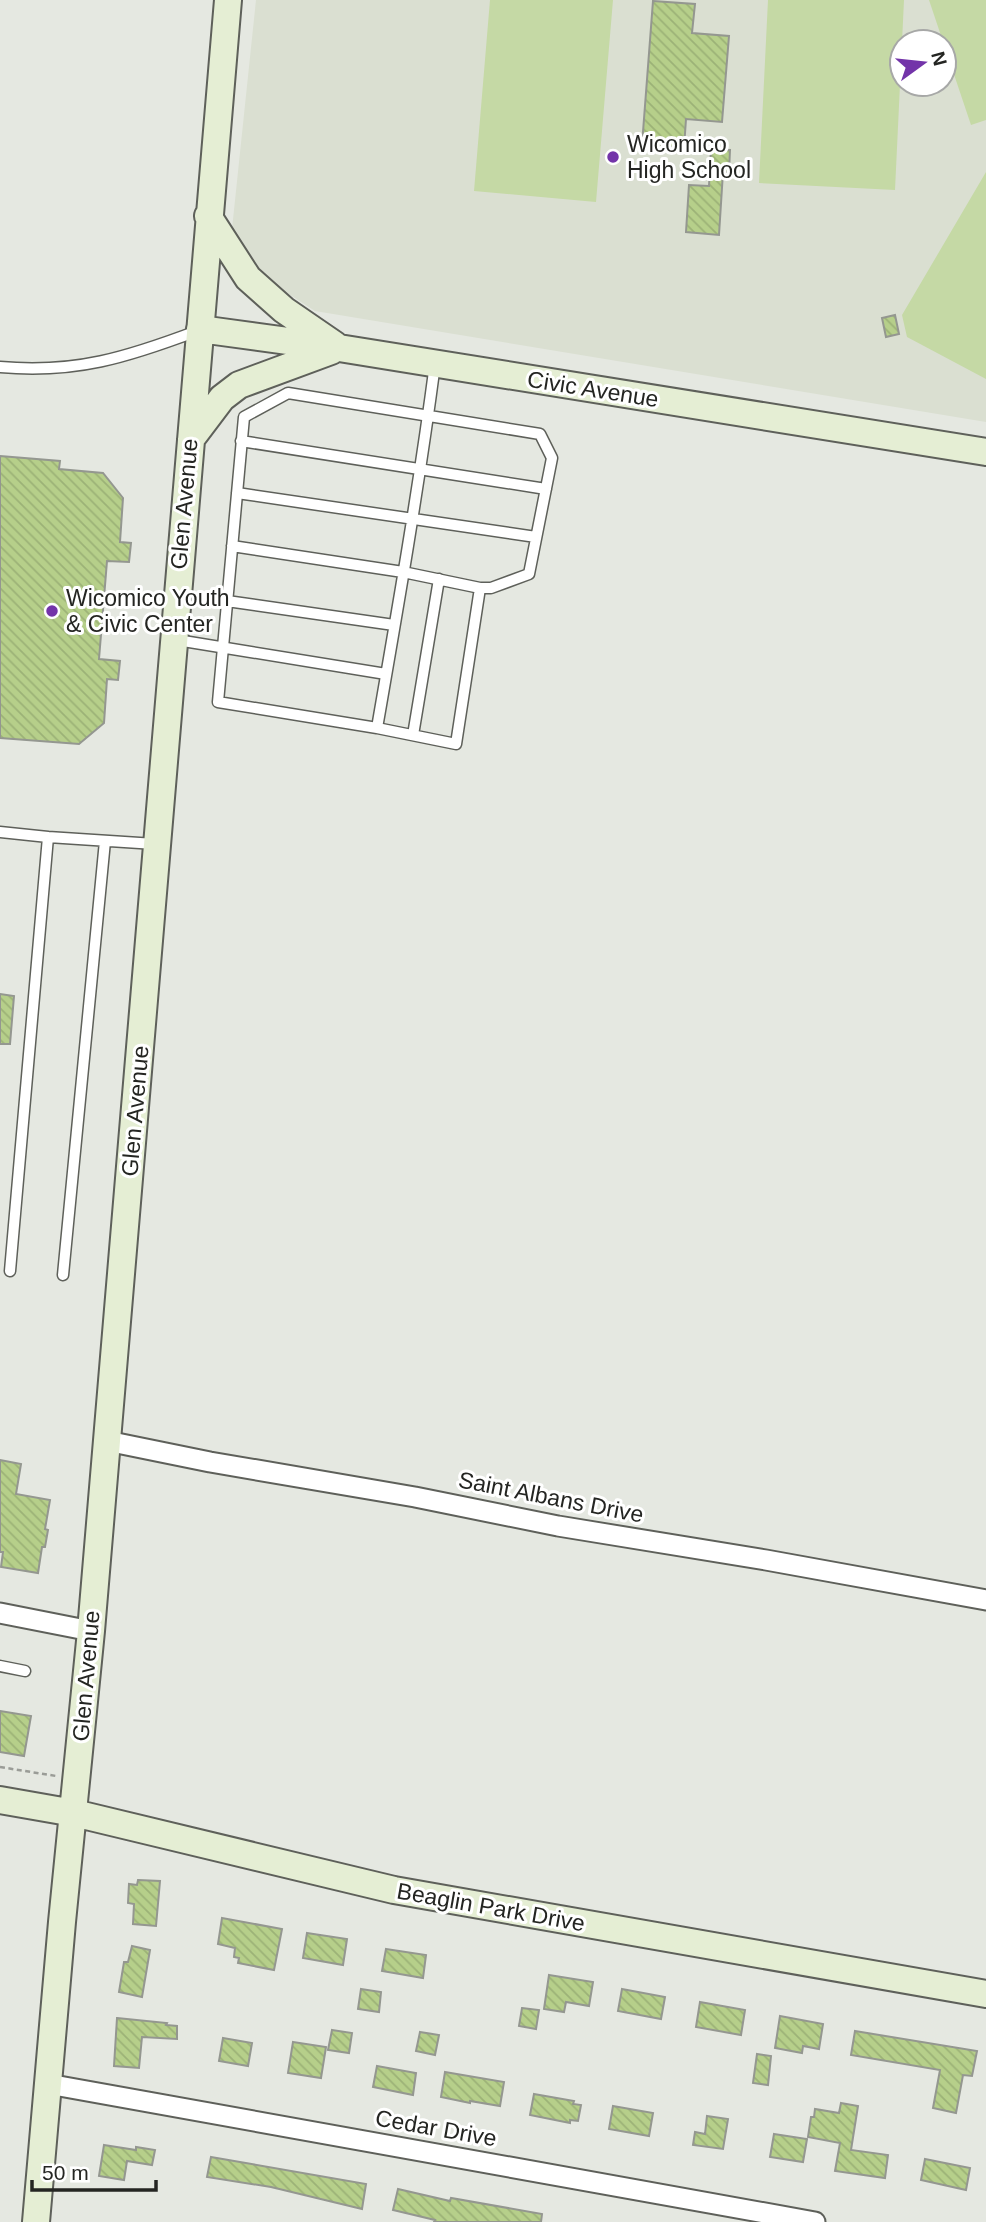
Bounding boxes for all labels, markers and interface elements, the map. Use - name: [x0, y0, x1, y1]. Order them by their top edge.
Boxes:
- north arrow: [888, 28, 958, 98]
- text: N: [927, 49, 951, 68]
- place label: Wicomico High School: [627, 131, 751, 183]
- marker: Wicomico High School: [605, 149, 621, 165]
- street label: Civic Avenue: [526, 366, 660, 412]
- street label: Glen Avenue: [165, 437, 203, 571]
- place label: Wicomico Youth & Civic Center: [66, 585, 230, 637]
- marker: Wicomico Youth & Civic Center: [44, 603, 60, 619]
- street label: Glen Avenue: [116, 1044, 154, 1178]
- street label: Saint Albans Drive: [456, 1466, 646, 1528]
- street label: Glen Avenue: [67, 1609, 105, 1743]
- street label: Beaglin Park Drive: [395, 1878, 587, 1936]
- street label: Cedar Drive: [373, 2105, 499, 2151]
- scale bar: [32, 2148, 156, 2192]
- text: 50 m: [42, 2161, 89, 2184]

